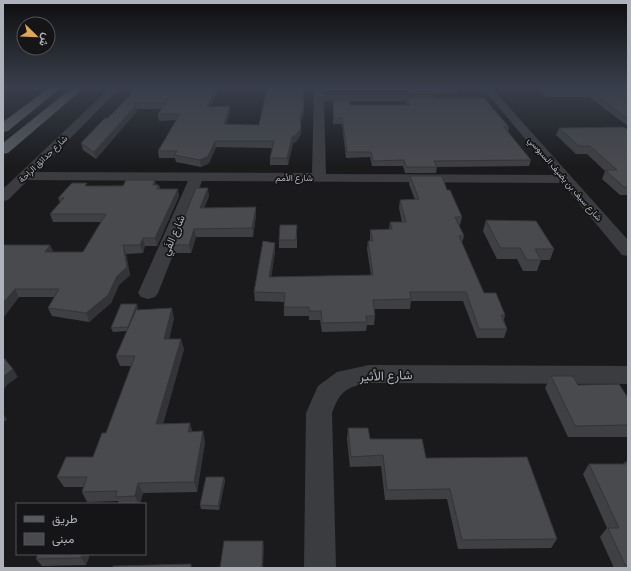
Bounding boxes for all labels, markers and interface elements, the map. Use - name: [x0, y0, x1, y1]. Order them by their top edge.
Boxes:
- north arrow: [16, 16, 56, 56]
- text: ش: [36, 31, 55, 49]
- street label: شارع حدائق الراحة: [15, 132, 70, 186]
- street label: شارع سيف بن يضيف السبوسي: [524, 134, 606, 224]
- street label: شارع الأمم: [275, 171, 313, 184]
- street label: شارع الفَي: [157, 212, 191, 259]
- street label: شارع الأثير: [358, 365, 413, 386]
- legend: [16, 503, 146, 555]
- text: طريق: [52, 510, 78, 527]
- text: مبنى: [52, 530, 74, 547]

